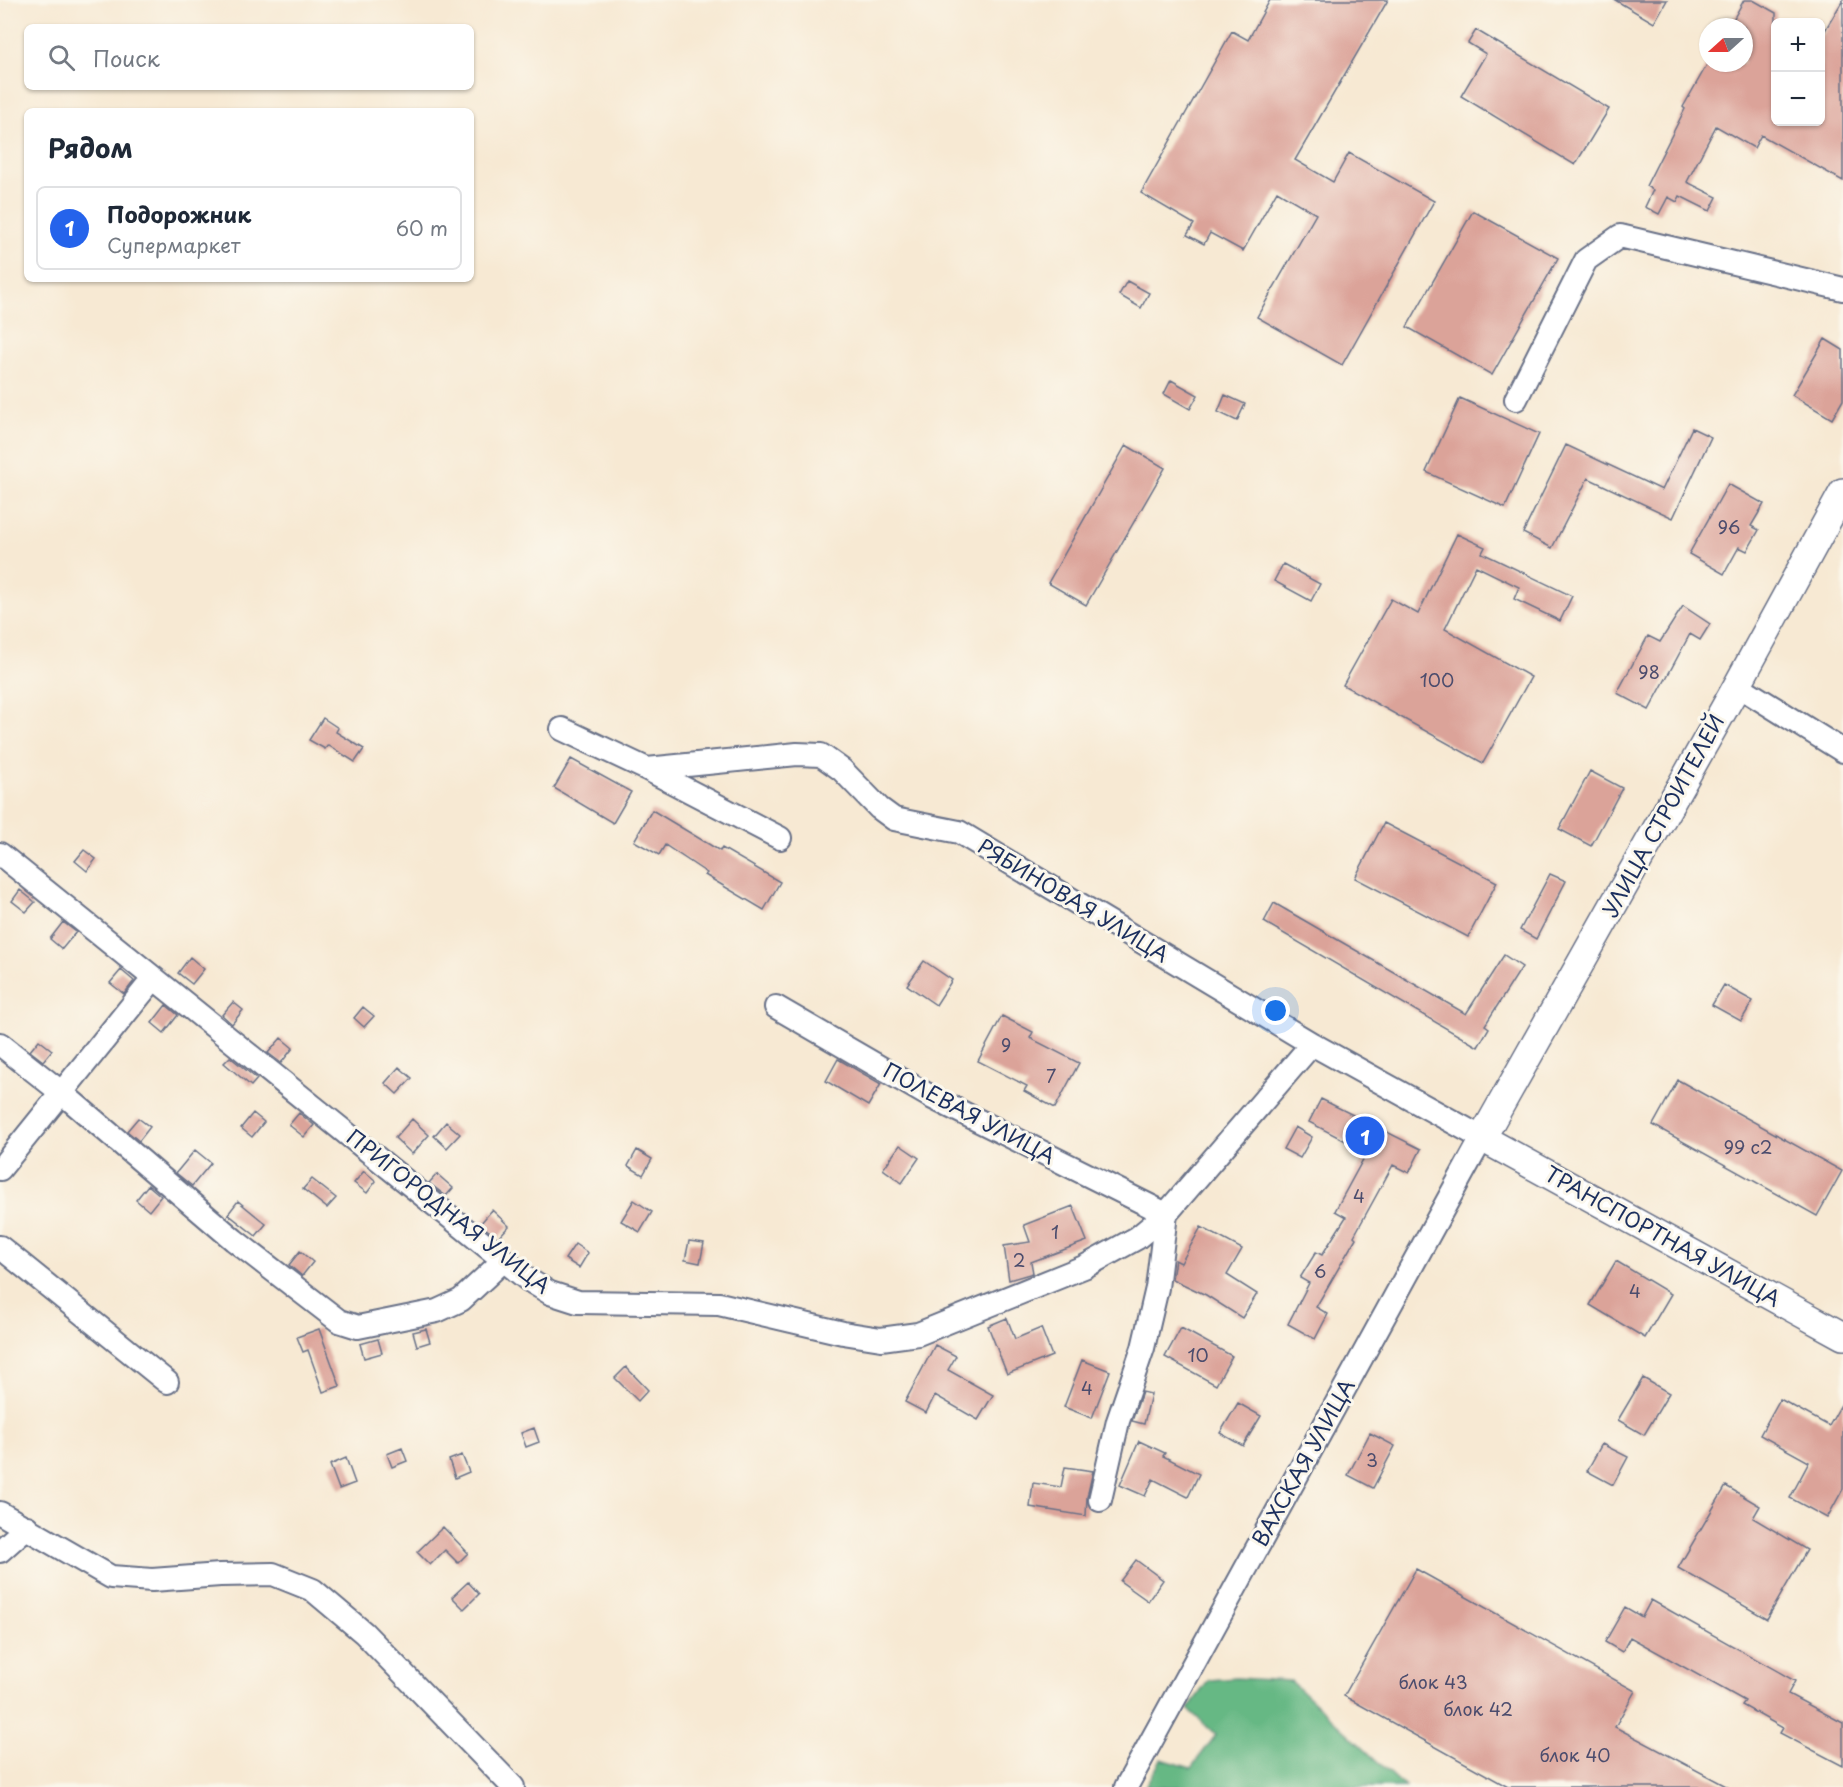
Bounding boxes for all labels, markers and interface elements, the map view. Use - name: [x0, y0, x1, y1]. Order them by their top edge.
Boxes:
- north arrow: [1699, 18, 1753, 72]
- map controls: [1771, 18, 1825, 126]
- button: +: [1771, 18, 1825, 72]
- search box: [24, 24, 474, 90]
- icon: search: [45, 41, 78, 74]
- text: Поиск: [93, 41, 160, 74]
- button: −: [1771, 72, 1825, 126]
- text: Рядом: [48, 128, 133, 167]
- text: Подорожник: [107, 197, 251, 230]
- text: 1: [65, 213, 74, 243]
- text: 60 m: [396, 213, 448, 243]
- text: Супермаркет: [107, 230, 240, 260]
- house number: 96: [1718, 513, 1740, 540]
- house number: 98: [1638, 658, 1660, 685]
- house number: 100: [1420, 666, 1454, 693]
- street label: УЛИЦА СТРОИТЕЛЕЙ: [1593, 708, 1731, 922]
- street label: РЯБИНОВАЯ УЛИЦА: [972, 829, 1176, 969]
- your location: [1261, 996, 1290, 1025]
- house number: 9: [1001, 1031, 1011, 1058]
- street label: ПОЛЕВАЯ УЛИЦА: [878, 1053, 1062, 1171]
- house number: 7: [1046, 1062, 1056, 1089]
- pin: 1: [1346, 1114, 1384, 1158]
- street label: ПРИГОРОДНАЯ УЛИЦА: [340, 1121, 558, 1300]
- house number: 99 с2: [1724, 1133, 1773, 1160]
- street label: ТРАНСПОРТНАЯ УЛИЦА: [1539, 1157, 1787, 1314]
- house number: 4: [1353, 1182, 1365, 1209]
- house number: 1: [1051, 1218, 1059, 1245]
- house number: 2: [1013, 1246, 1025, 1273]
- house number: 6: [1314, 1257, 1326, 1284]
- house number: 4: [1629, 1277, 1641, 1304]
- house number: 10: [1187, 1341, 1209, 1368]
- street label: ВАХСКАЯ УЛИЦА: [1243, 1372, 1362, 1552]
- house number: 4: [1081, 1374, 1093, 1401]
- house number: 3: [1366, 1446, 1378, 1473]
- house number: блок 43: [1398, 1668, 1468, 1695]
- house number: блок 42: [1443, 1695, 1513, 1722]
- house number: блок 40: [1540, 1741, 1610, 1768]

